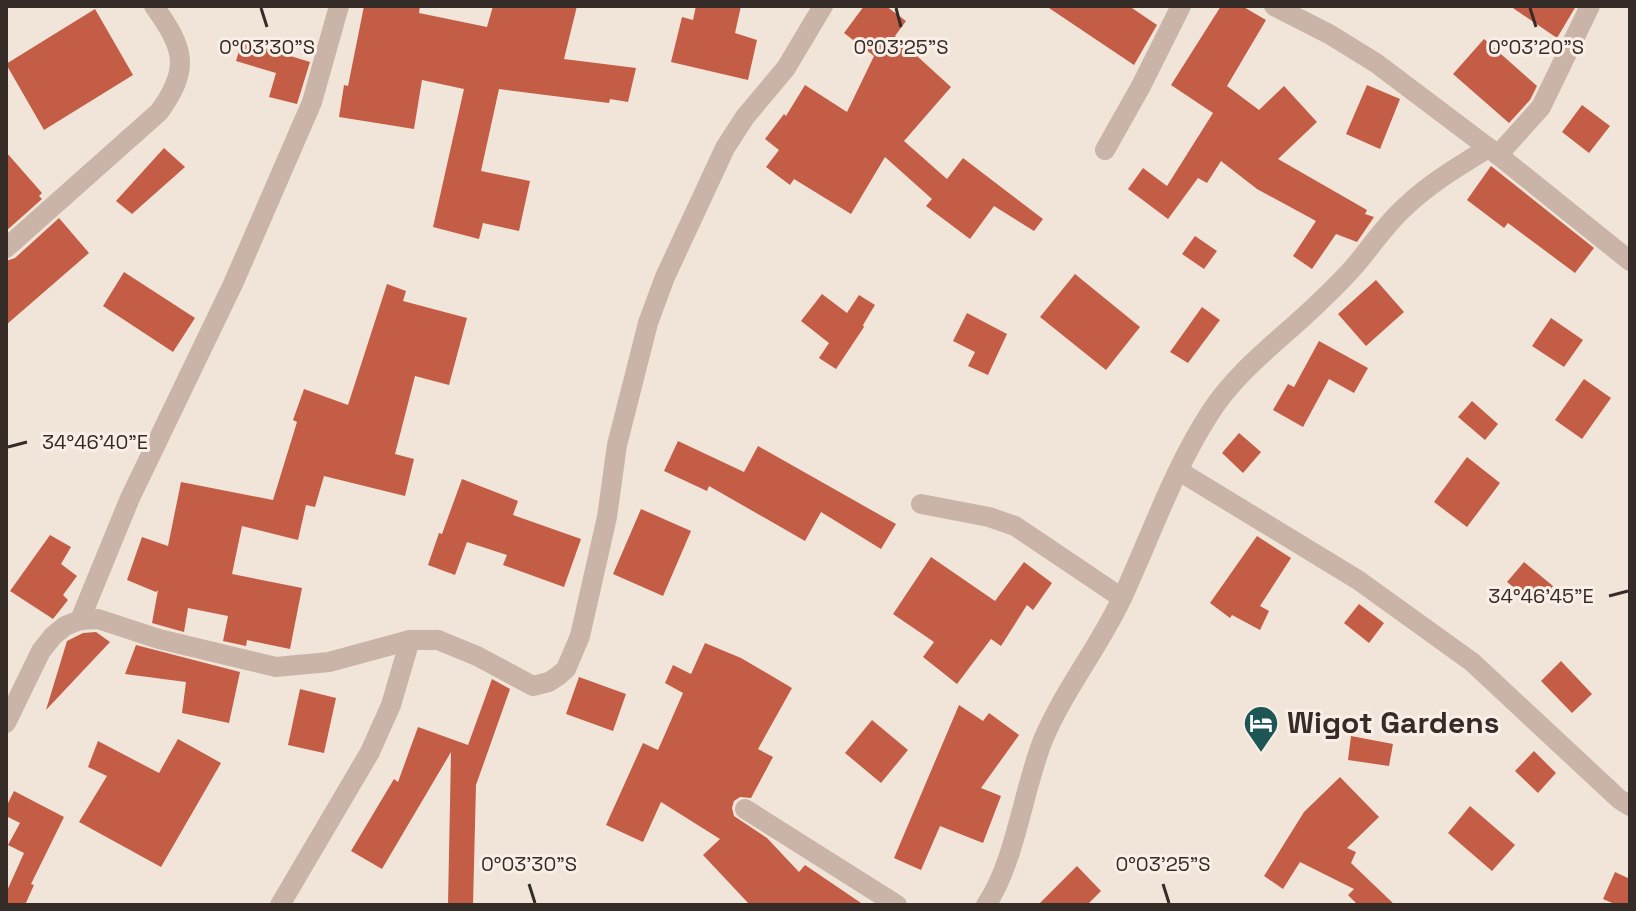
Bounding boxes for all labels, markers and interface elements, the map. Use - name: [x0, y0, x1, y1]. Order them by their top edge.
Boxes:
- text: 0°03'30"S: [219, 34, 315, 60]
- text: 0°03'25"S: [853, 34, 949, 60]
- text: 0°03'20"S: [1488, 34, 1584, 60]
- text: 34°46'40"E: [42, 429, 148, 455]
- text: 34°46'45"E: [1488, 583, 1594, 609]
- place label: Wigot Gardens: [1287, 703, 1499, 742]
- hotel icon: Wigot Gardens: [1242, 704, 1280, 754]
- text: 0°03'30"S: [481, 851, 577, 877]
- text: 0°03'25"S: [1115, 851, 1211, 877]

